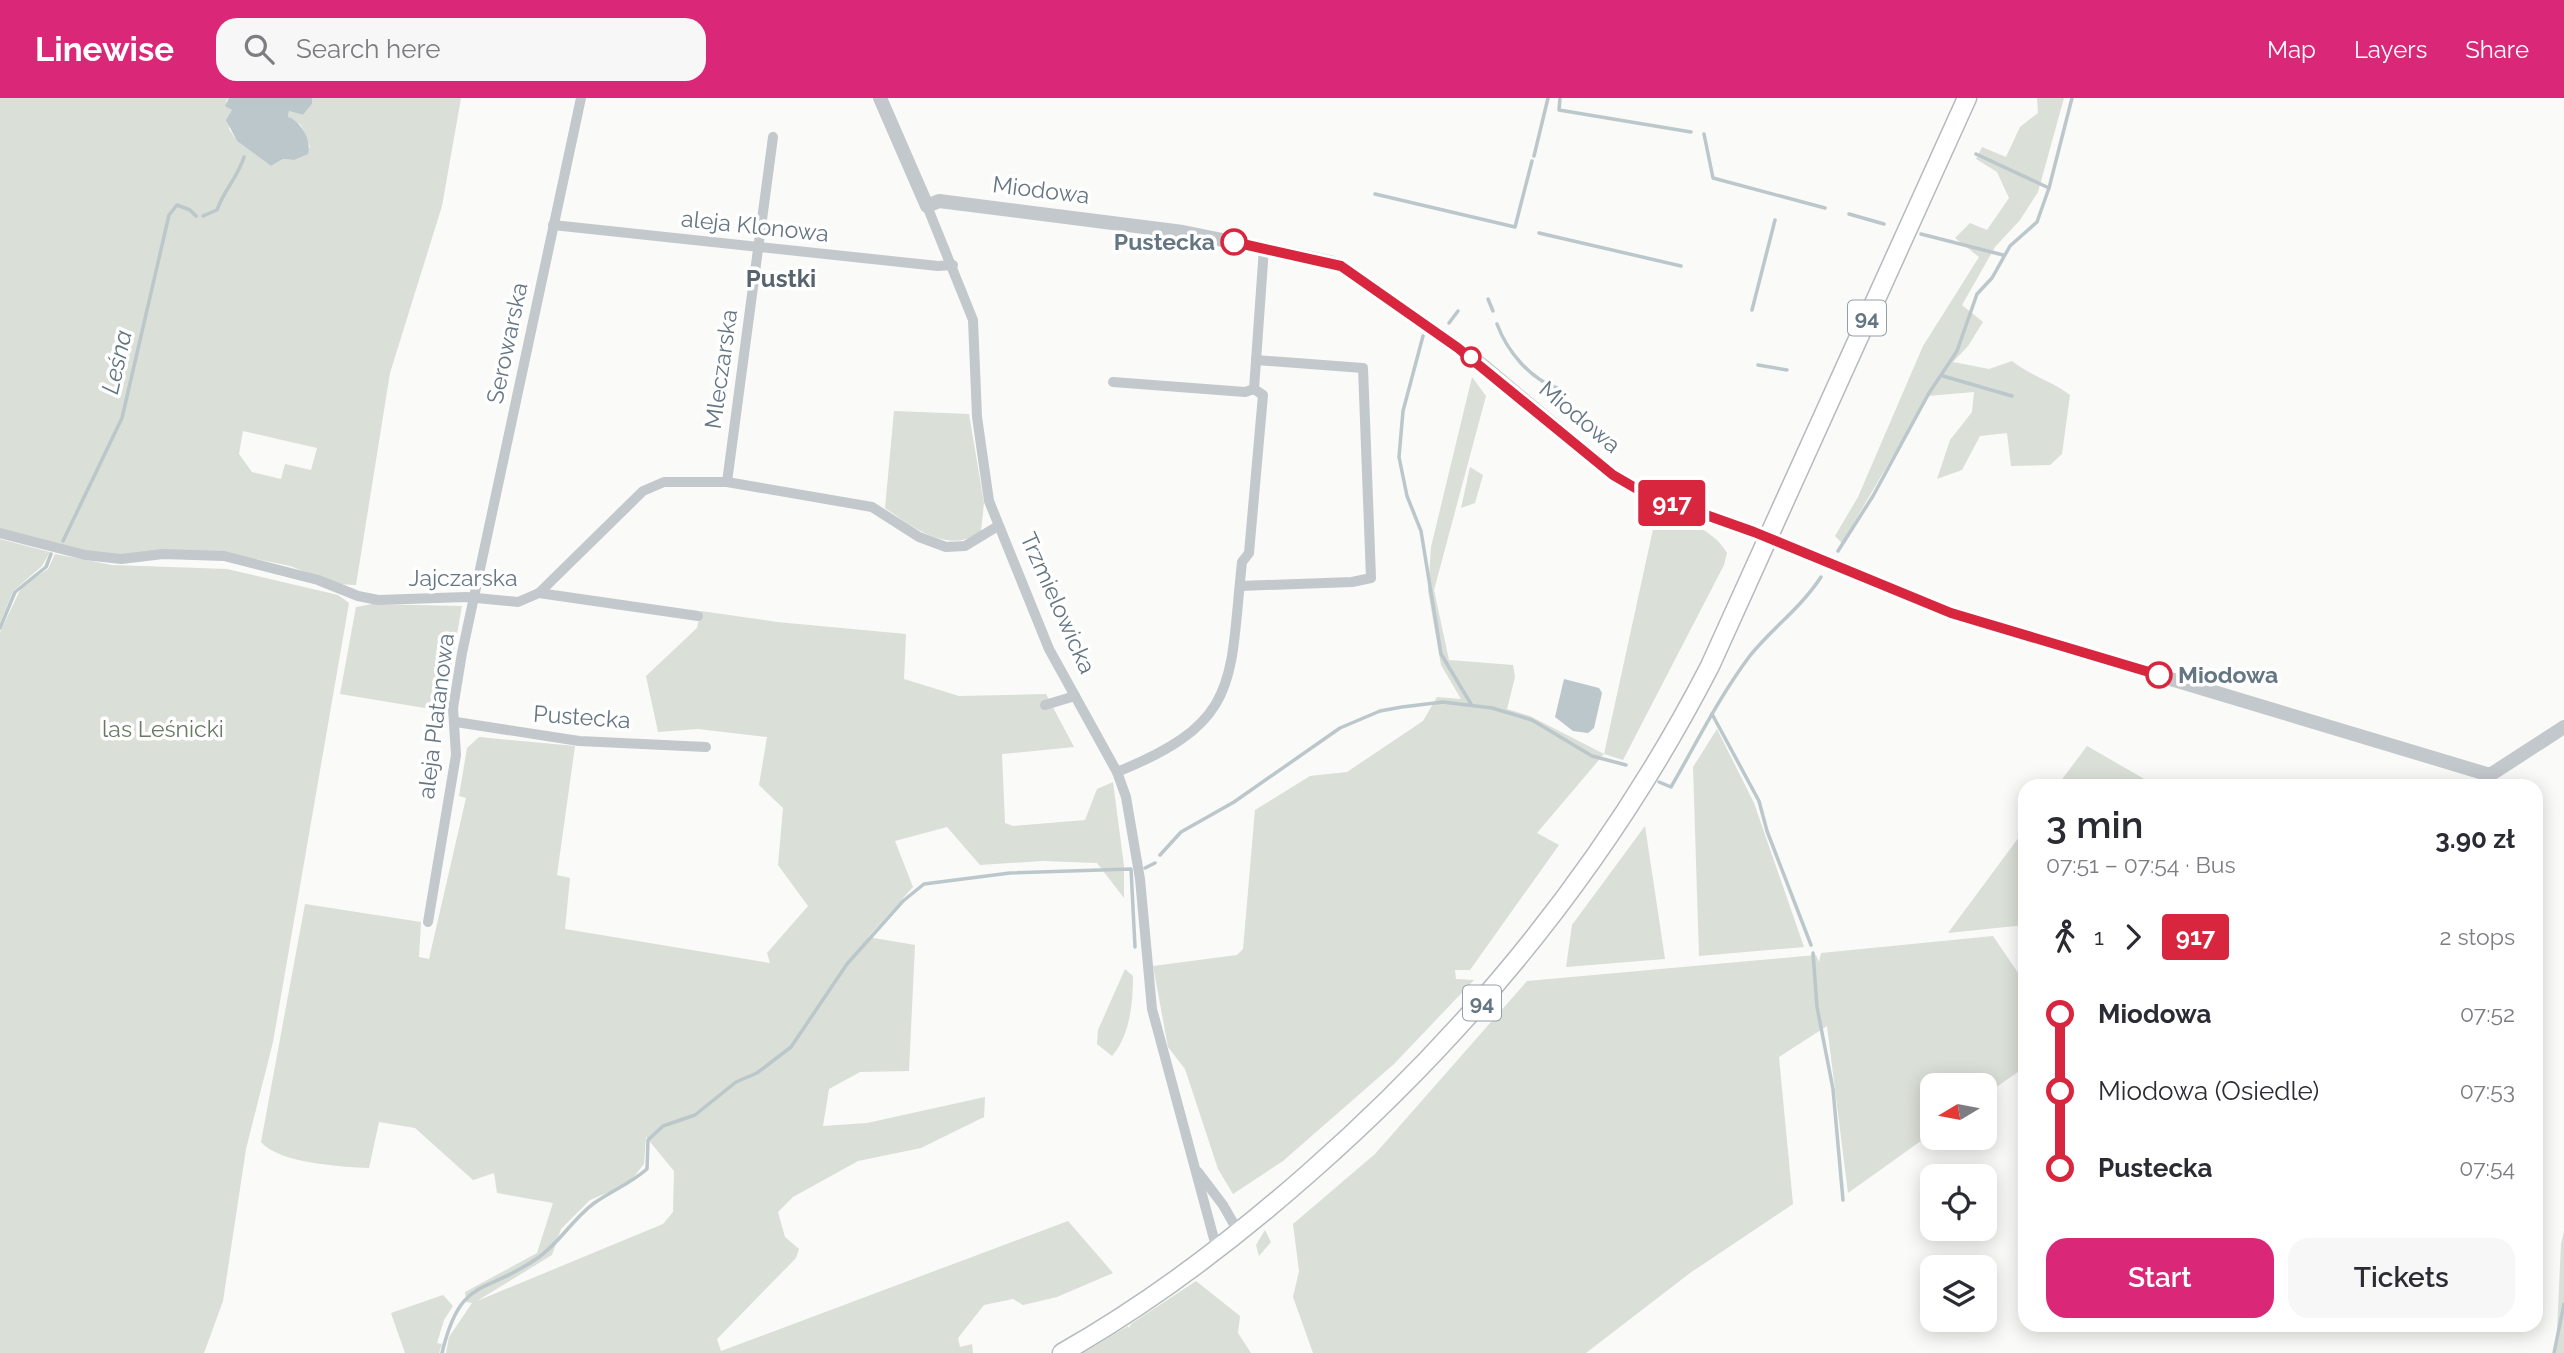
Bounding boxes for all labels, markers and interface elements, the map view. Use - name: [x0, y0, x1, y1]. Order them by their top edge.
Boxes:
- search box: [216, 18, 706, 81]
- text: Linewise: [35, 30, 174, 69]
- icon: search: [240, 30, 278, 68]
- text: Search here: [296, 34, 440, 64]
- text: Map: [2267, 35, 2316, 64]
- text: Layers: [2354, 35, 2427, 64]
- text: Share: [2465, 35, 2529, 64]
- street label: Miodowa: [991, 170, 1091, 209]
- street label: aleja Klonowa: [680, 204, 830, 247]
- place label: Pustecka: [1114, 228, 1215, 255]
- marker: Pustecka: [1221, 229, 1247, 255]
- district label: Pustki: [746, 264, 816, 293]
- street label: Serowarska: [480, 280, 533, 406]
- road number: 94: [1848, 300, 1886, 336]
- street label: Mleczarska: [699, 308, 742, 430]
- water label: Leśna: [95, 327, 138, 397]
- unlabelled marker: [1461, 347, 1481, 367]
- street label: Miodowa: [1534, 375, 1626, 458]
- line badge: 917: [1632, 480, 1712, 526]
- text: 917: [1652, 488, 1692, 517]
- street label: Trzmielowicka: [1015, 528, 1102, 678]
- street label: Jajczarska: [409, 564, 517, 591]
- street label: aleja Platanowa: [412, 632, 459, 800]
- place label: Miodowa: [2178, 661, 2278, 688]
- marker: Miodowa: [2146, 662, 2172, 688]
- street label: Pustecka: [533, 700, 632, 733]
- park label: las Leśnicki: [102, 715, 224, 742]
- text: 3 min: [2046, 802, 2143, 847]
- text: 3.90 zł: [2435, 824, 2515, 854]
- text: 07:51 – 07:54 · Bus: [2046, 851, 2236, 878]
- icon: walk: [2046, 918, 2084, 956]
- icon: forward: [2114, 918, 2152, 956]
- text: 917: [2176, 922, 2215, 951]
- text: 1: [2094, 923, 2104, 950]
- text: 2 stops: [2440, 923, 2515, 950]
- road number: 94: [1463, 986, 1501, 1020]
- text: Miodowa: [2098, 999, 2211, 1029]
- text: 07:52: [2460, 1000, 2515, 1027]
- north arrow: [1920, 1073, 1997, 1150]
- map controls: [1920, 1073, 1997, 1332]
- text: Miodowa (Osiedle): [2098, 1076, 2319, 1106]
- text: 07:53: [2460, 1077, 2515, 1104]
- text: Pustecka: [2098, 1153, 2212, 1183]
- text: 07:54: [2459, 1154, 2515, 1181]
- button: locate: [1920, 1164, 1997, 1241]
- button: Start: [2046, 1238, 2274, 1318]
- button: Tickets: [2288, 1238, 2515, 1318]
- button: layers: [1920, 1255, 1997, 1332]

